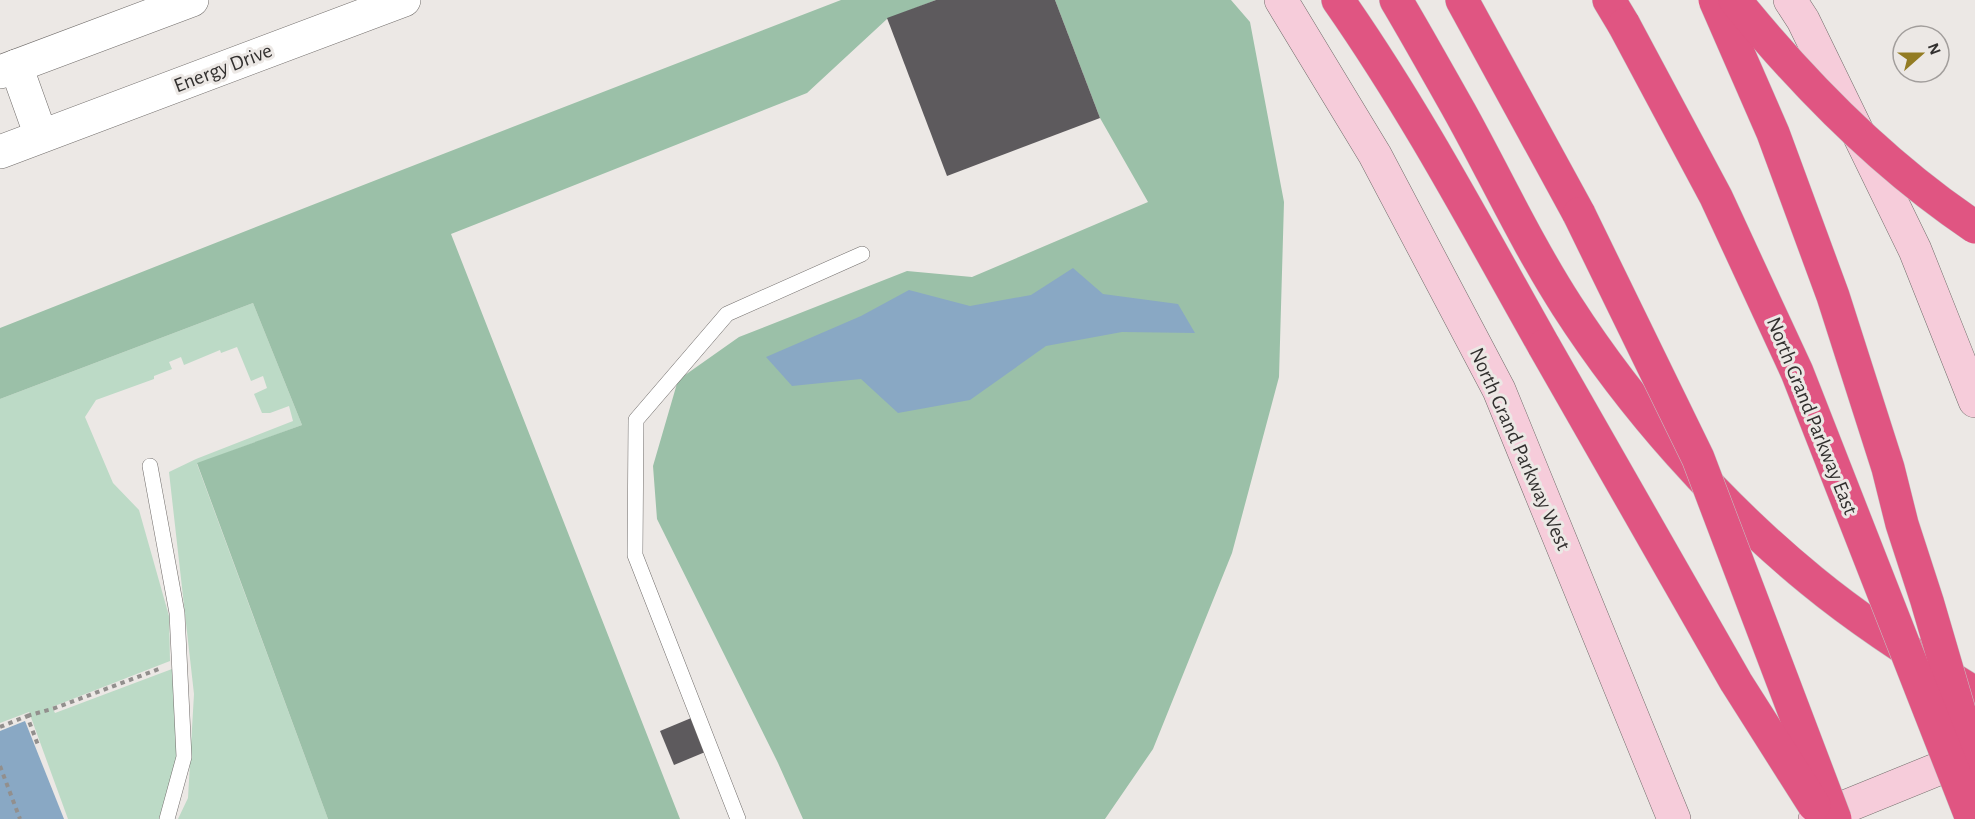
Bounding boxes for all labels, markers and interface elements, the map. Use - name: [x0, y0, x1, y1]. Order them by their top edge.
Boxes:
- north arrow: [1891, 24, 1951, 84]
- street label: Energy Drive: [171, 40, 275, 96]
- text: N: [1925, 41, 1944, 57]
- street label: North Grand Parkway East: [1763, 314, 1861, 518]
- street label: North Grand Parkway West: [1466, 345, 1574, 554]

